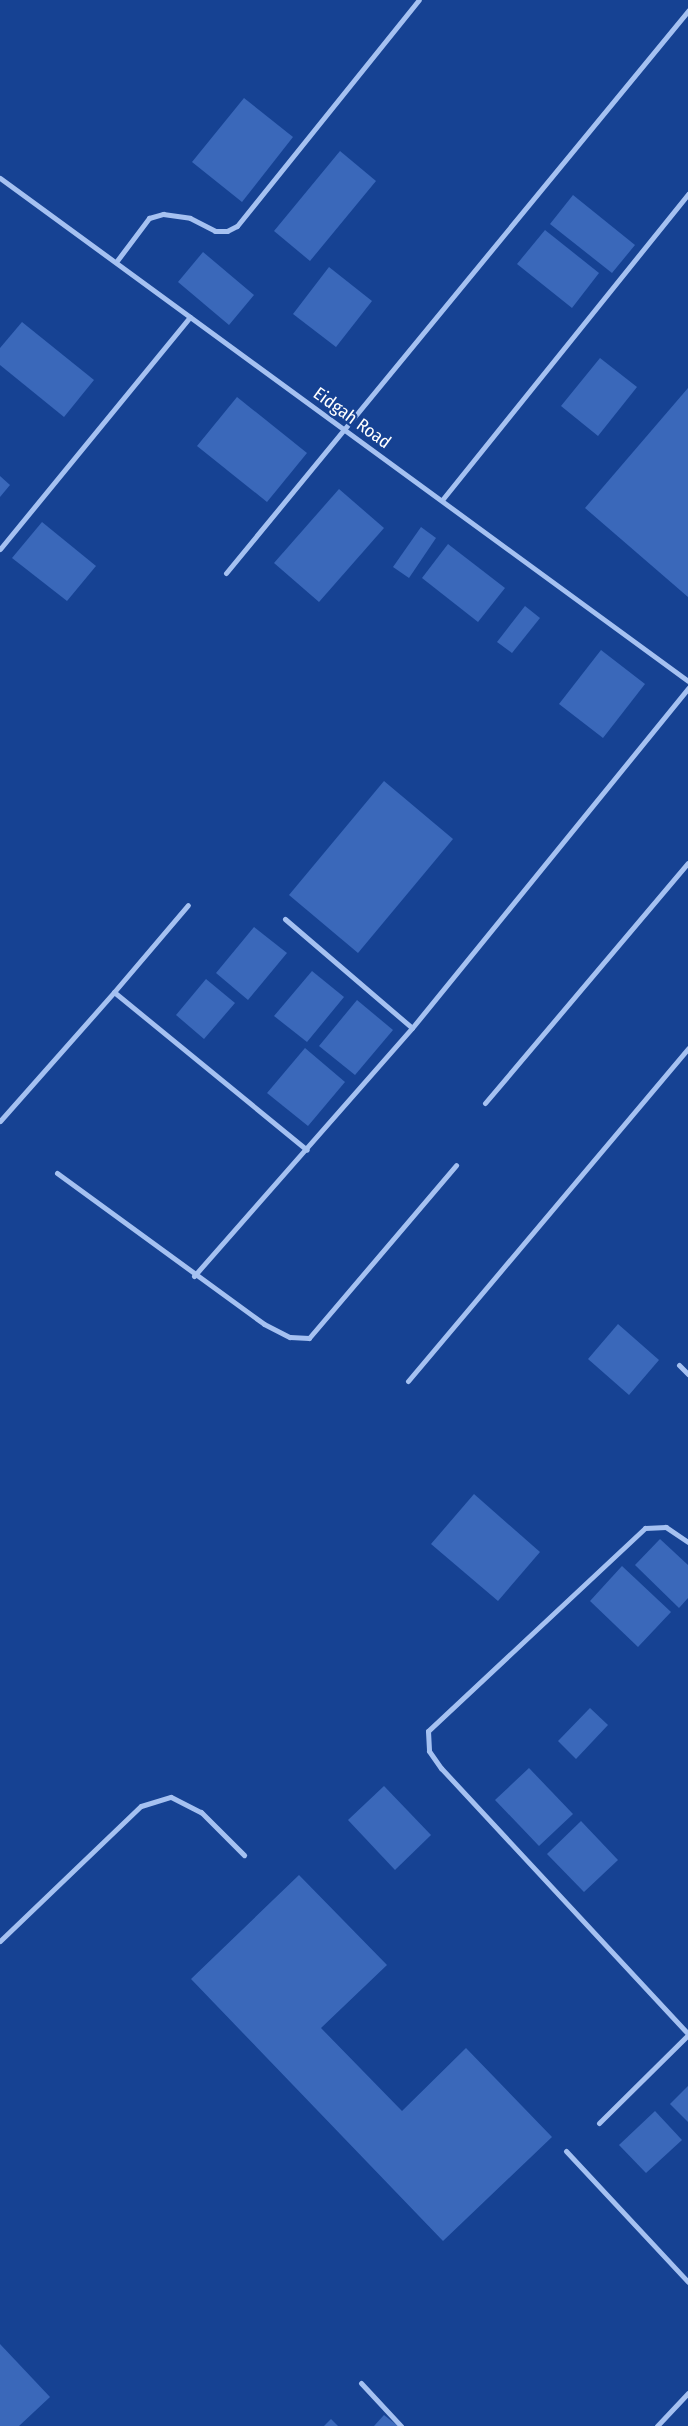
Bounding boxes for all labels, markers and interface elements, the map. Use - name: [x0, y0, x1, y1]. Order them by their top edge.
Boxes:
- street label: Eidgah Road: [309, 383, 395, 453]

